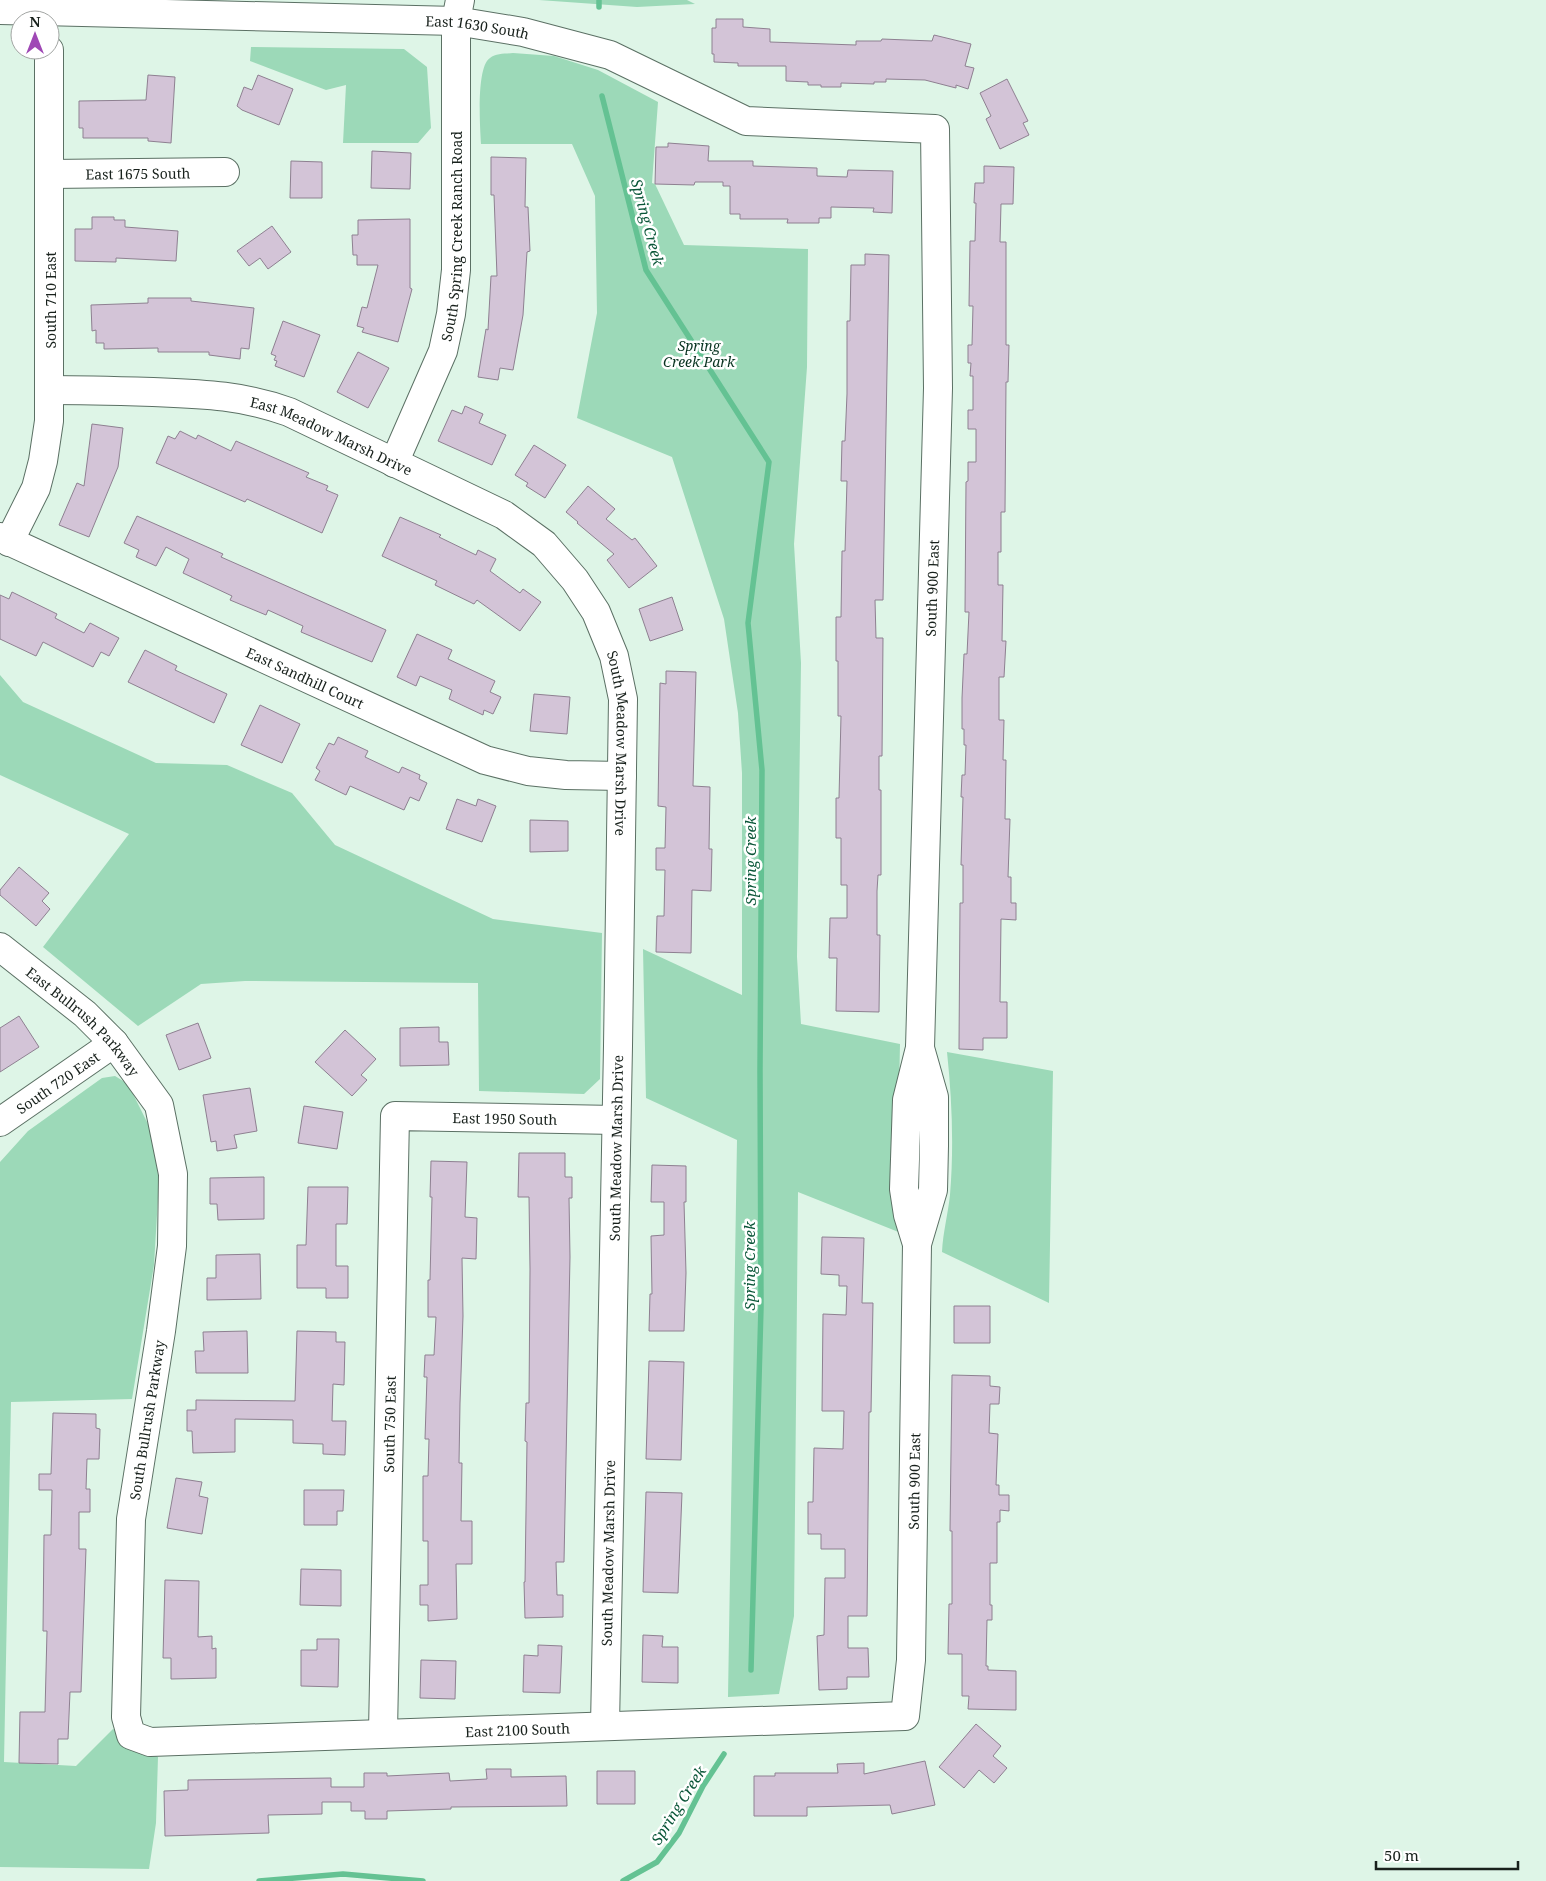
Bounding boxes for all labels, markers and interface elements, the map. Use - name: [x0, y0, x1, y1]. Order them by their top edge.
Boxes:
- north arrow: [10, 10, 60, 60]
- street label: East 1630 South: [425, 11, 532, 43]
- text: N: [29, 12, 41, 31]
- street label: South Spring Creek Ranch Road: [436, 131, 466, 343]
- street label: East 1675 South: [85, 163, 191, 183]
- water label: Spring Creek: [627, 176, 669, 268]
- street label: South 710 East: [41, 251, 60, 349]
- park label: Spring Creek Park: [663, 336, 736, 371]
- street label: East Meadow Marsh Drive: [248, 392, 416, 479]
- street label: South 900 East: [921, 539, 943, 637]
- street label: East Sandhill Court: [243, 642, 367, 713]
- street label: South Meadow Marsh Drive: [603, 647, 633, 836]
- water label: Spring Creek: [740, 816, 760, 906]
- street label: East Bullrush Parkway: [23, 962, 144, 1080]
- street label: South 720 East: [12, 1047, 103, 1118]
- street label: South Meadow Marsh Drive: [605, 1055, 627, 1241]
- street label: East 1950 South: [452, 1108, 558, 1128]
- water label: Spring Creek: [739, 1221, 759, 1311]
- street label: South Bullrush Parkway: [125, 1339, 169, 1501]
- street label: South 750 East: [379, 1375, 399, 1473]
- street label: South 900 East: [903, 1432, 924, 1530]
- street label: South Meadow Marsh Drive: [597, 1460, 619, 1646]
- street label: East 2100 South: [465, 1718, 570, 1741]
- water label: Spring Creek: [646, 1762, 710, 1848]
- scale bar: [1376, 1838, 1518, 1870]
- text: 50 m: [1384, 1845, 1419, 1865]

